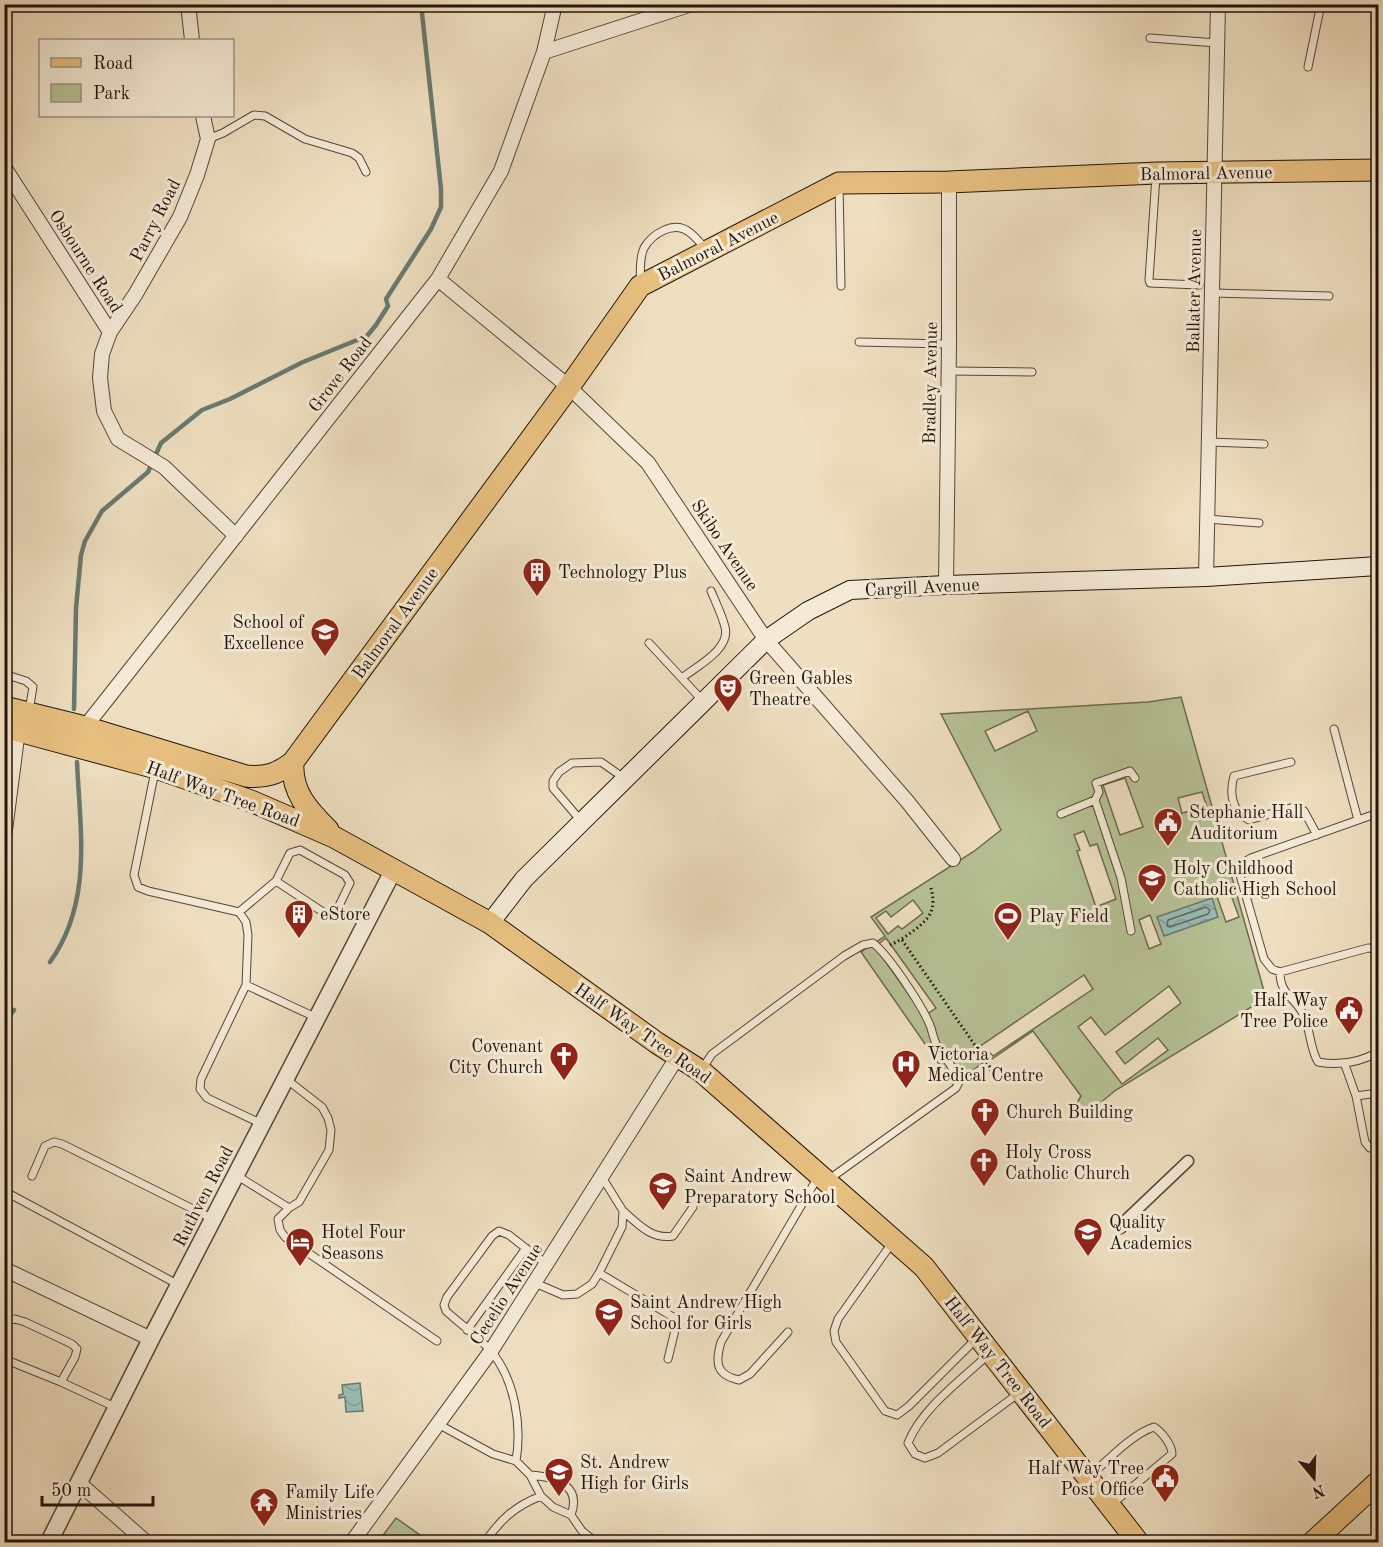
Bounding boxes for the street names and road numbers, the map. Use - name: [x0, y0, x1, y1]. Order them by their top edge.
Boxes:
- street label: Balmoral Avenue: [1140, 164, 1273, 184]
- street label: Parry Road: [127, 176, 184, 265]
- street label: Osbourne Road: [45, 207, 125, 316]
- street label: Balmoral Avenue: [655, 209, 782, 285]
- street label: Ballater Avenue: [1185, 229, 1205, 353]
- street label: Bradley Avenue: [921, 321, 941, 445]
- street label: Grove Road: [306, 333, 376, 416]
- street label: Skibo Avenue: [687, 497, 761, 594]
- street label: Balmoral Avenue: [350, 565, 442, 683]
- street label: Cargill Avenue: [864, 576, 980, 600]
- street label: Half Way Tree Road: [144, 759, 302, 831]
- street label: Half Way Tree Road: [571, 980, 714, 1088]
- street label: Ruthven Road: [171, 1143, 237, 1250]
- street label: Cecelio Avenue: [467, 1240, 546, 1349]
- street label: Half Way Tree Road: [940, 1293, 1054, 1432]

